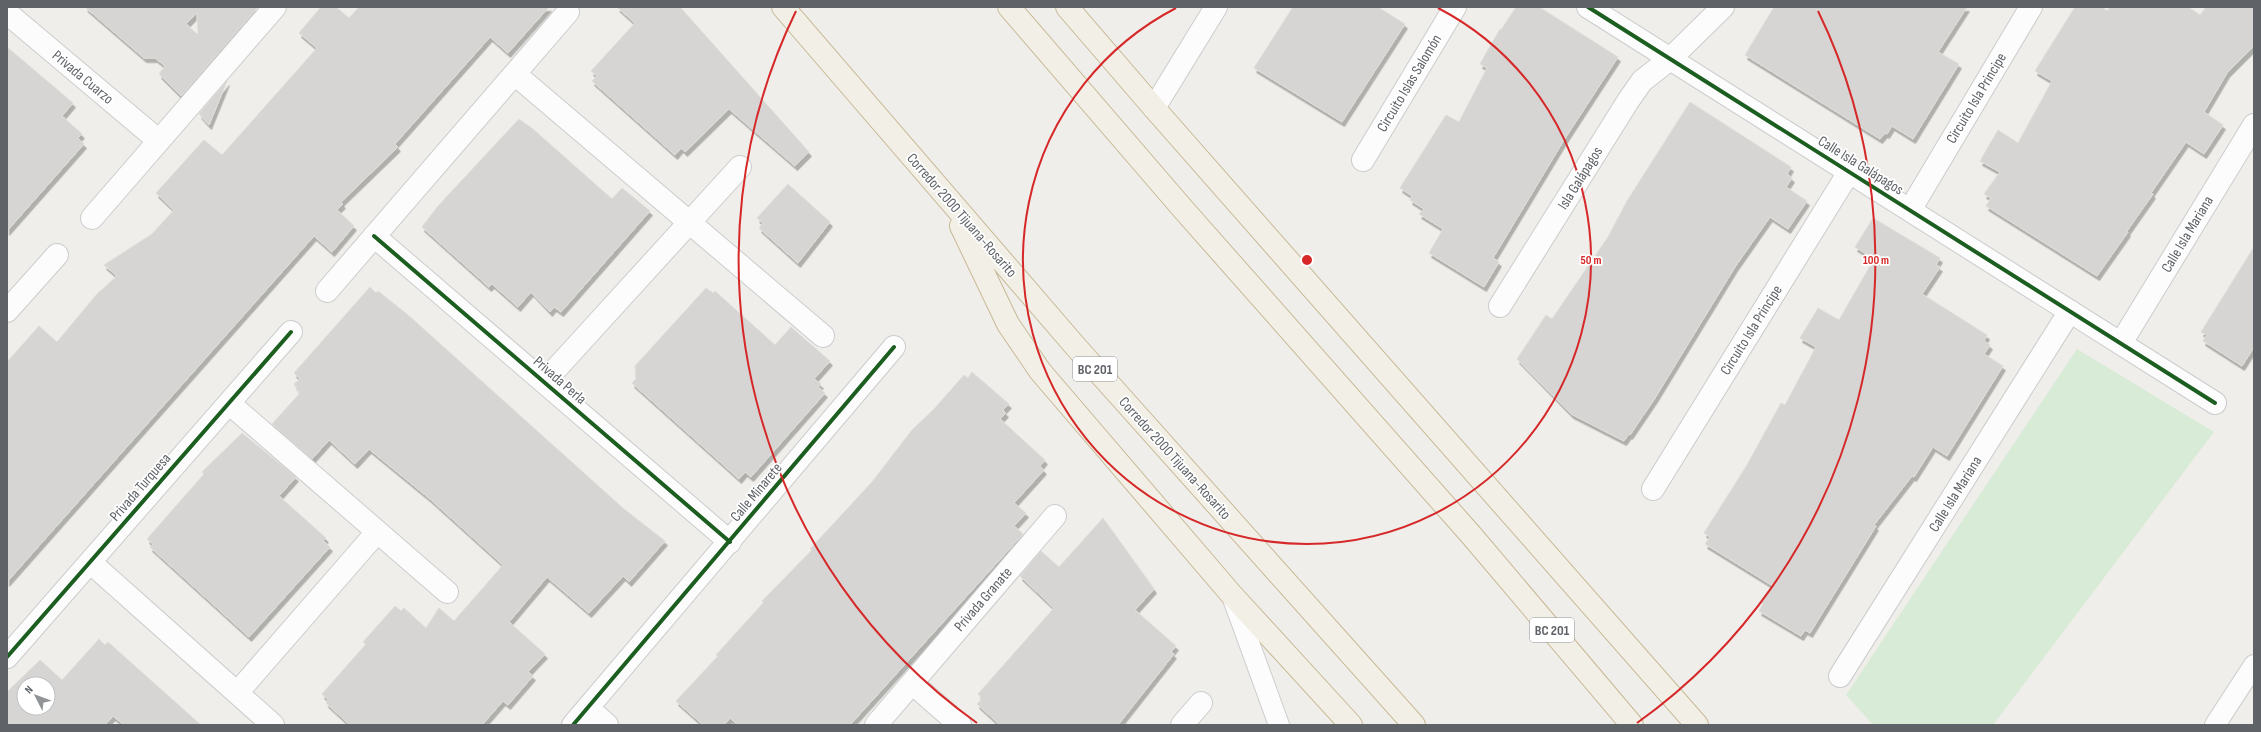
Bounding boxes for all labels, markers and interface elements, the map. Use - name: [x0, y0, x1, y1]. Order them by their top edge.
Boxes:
- street label: Circuito Islas Salomón: [1373, 31, 1446, 136]
- street label: Privada Cuarzo: [48, 46, 117, 109]
- street label: Circuito Isla Principe: [1942, 49, 2011, 147]
- street label: Calle Isla Galápagos: [1814, 132, 1907, 199]
- street label: Isla Galápagos: [1554, 143, 1607, 213]
- street label: Corredor 2000 Tijuana-Rosarito: [902, 149, 1021, 281]
- street label: Calle Isla Mariana: [2157, 192, 2218, 276]
- centre of rings: [1300, 253, 1314, 267]
- text: 50 m: [1581, 253, 1601, 268]
- text: 100 m: [1863, 253, 1889, 268]
- street label: Circuito Isla Principe: [1716, 282, 1787, 379]
- street label: Privada Perla: [529, 352, 590, 409]
- road number: BC 201: [1073, 357, 1117, 381]
- street label: Corredor 2000 Tijuana-Rosarito: [1114, 393, 1235, 524]
- street label: Privada Turquesa: [106, 449, 175, 525]
- street label: Calle Isla Mariana: [1925, 453, 1986, 536]
- street label: Calle Minarete: [726, 459, 787, 526]
- street label: Privada Granate: [950, 563, 1017, 635]
- road number: BC 201: [1530, 618, 1574, 642]
- north arrow: [16, 676, 56, 716]
- text: N: [22, 683, 36, 696]

